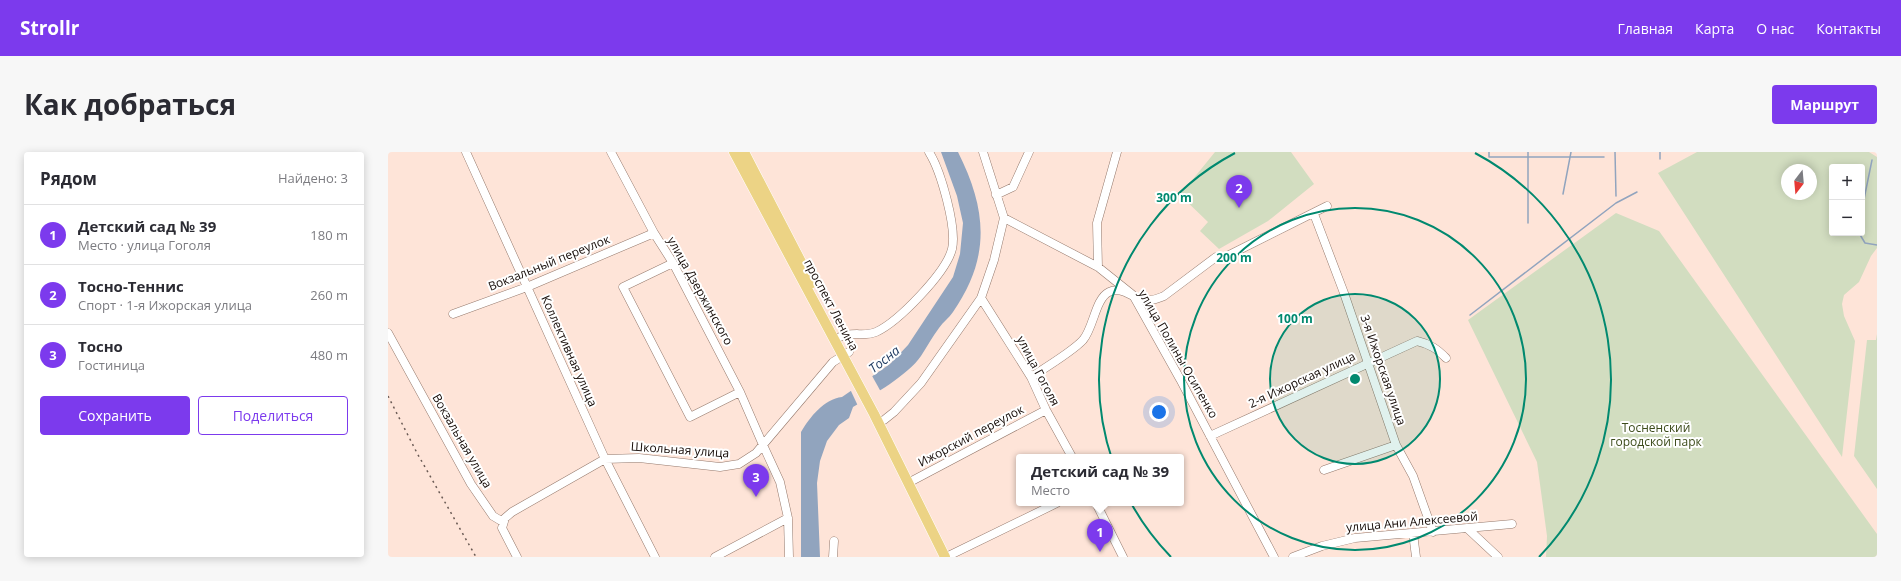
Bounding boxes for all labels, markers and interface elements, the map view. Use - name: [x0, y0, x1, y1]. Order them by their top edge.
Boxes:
- text: Strollr: [20, 15, 79, 41]
- text: Главная: [1618, 19, 1673, 38]
- text: Карта: [1695, 19, 1734, 38]
- text: О нас: [1756, 19, 1794, 38]
- text: Контакты: [1816, 19, 1881, 38]
- text: Как добраться: [24, 85, 236, 123]
- button: Маршрут: [1772, 85, 1877, 124]
- north arrow: [1781, 164, 1817, 200]
- map controls: [1829, 164, 1865, 236]
- button: +: [1829, 164, 1865, 200]
- text: Рядом: [40, 167, 97, 190]
- text: Найдено: 3: [278, 169, 348, 187]
- pin: 2: [1226, 175, 1252, 208]
- text: 300 m: [1156, 189, 1192, 206]
- button: −: [1829, 200, 1865, 236]
- text: Детский сад № 39: [78, 216, 216, 236]
- text: 1: [49, 226, 57, 244]
- text: 180 m: [310, 226, 348, 244]
- street label: Вокзальный переулок: [485, 230, 613, 295]
- street label: улица Дзержинского: [664, 234, 737, 348]
- text: Место · улица Гоголя: [78, 236, 211, 254]
- text: 200 m: [1216, 249, 1252, 266]
- street label: проспект Ленина: [800, 256, 863, 354]
- text: Тосно-Теннис: [78, 276, 184, 296]
- text: 2: [49, 286, 57, 304]
- text: 260 m: [310, 286, 348, 304]
- street label: улица Полины Осипенко: [1135, 286, 1222, 421]
- street label: Коллективная улица: [537, 292, 602, 409]
- text: Спорт · 1-я Ижорская улица: [78, 296, 252, 314]
- text: 100 m: [1277, 310, 1313, 327]
- street label: 3-я Ижорская улица: [1357, 312, 1410, 427]
- street label: улица Гоголя: [1013, 333, 1064, 409]
- text: Тосно: [78, 336, 123, 356]
- water label: Тосна: [865, 341, 904, 377]
- text: 3: [49, 346, 57, 364]
- text: 480 m: [310, 346, 348, 364]
- street label: 2-я Ижорская улица: [1246, 347, 1358, 412]
- text: Гостиница: [78, 356, 145, 374]
- centre of rings: [1348, 372, 1362, 386]
- street label: Вокзальная улица: [428, 390, 496, 491]
- button: Сохранить: [40, 396, 190, 435]
- button: Поделиться: [198, 396, 348, 435]
- street label: Ижорский переулок: [915, 400, 1027, 471]
- your location: [1149, 402, 1169, 422]
- park label: Тосненский городской парк: [1610, 419, 1703, 450]
- street label: Школьная улица: [630, 438, 730, 461]
- popup: [1016, 454, 1184, 506]
- text: Детский сад № 39: [1031, 461, 1169, 481]
- pin: 3: [743, 464, 769, 497]
- text: Место: [1031, 481, 1070, 499]
- street label: улица Ани Алексеевой: [1345, 507, 1478, 536]
- pin: 1: [1087, 519, 1113, 552]

